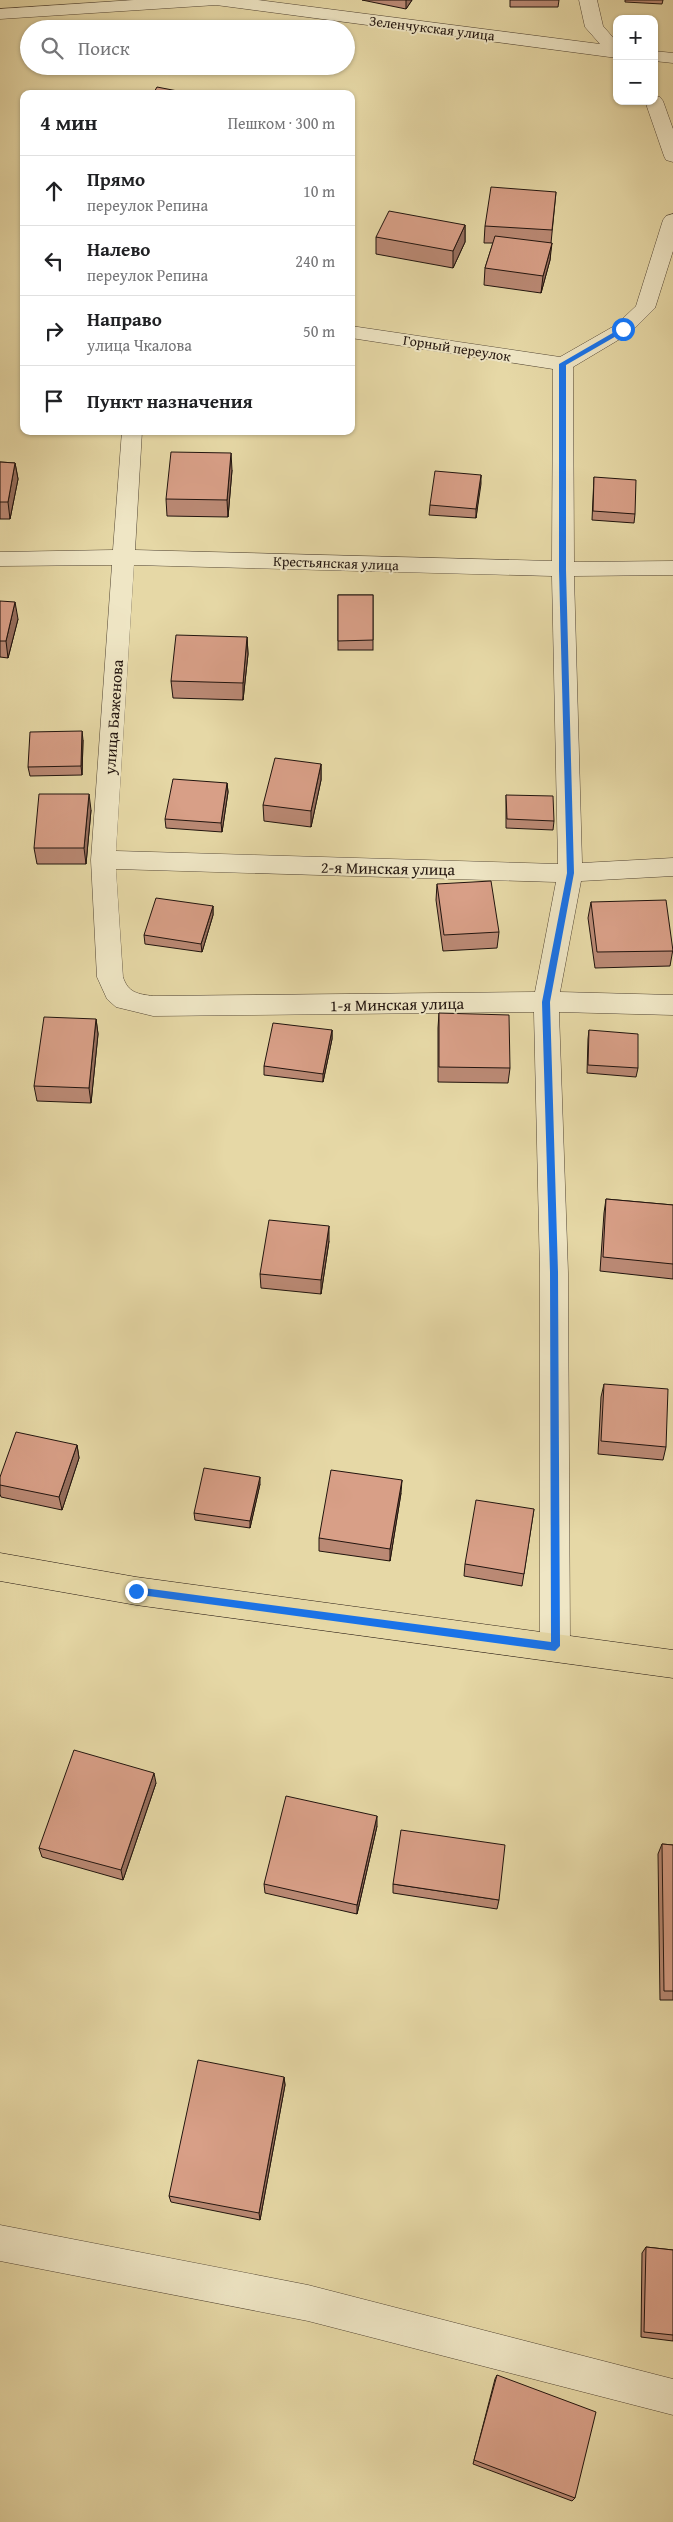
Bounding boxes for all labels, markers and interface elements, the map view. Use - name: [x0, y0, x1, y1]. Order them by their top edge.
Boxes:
- street label: Зеленчукская улица: [368, 10, 496, 46]
- map controls: [613, 15, 658, 105]
- button: +: [613, 15, 658, 60]
- search box: [20, 20, 355, 75]
- icon: search: [38, 34, 66, 62]
- text: Поиск: [78, 34, 130, 62]
- button: −: [613, 60, 658, 105]
- text: 4 мин: [40, 107, 97, 138]
- text: Пешком · 300 m: [228, 111, 335, 135]
- text: Прямо: [87, 165, 145, 193]
- icon: ahead: [40, 177, 68, 205]
- text: 10 m: [303, 179, 335, 203]
- text: переулок Репина: [87, 193, 208, 217]
- text: Налево: [87, 235, 150, 263]
- icon: left: [40, 247, 68, 275]
- text: 240 m: [295, 249, 335, 273]
- text: переулок Репина: [87, 263, 208, 287]
- text: Направо: [87, 305, 162, 333]
- icon: right: [40, 317, 68, 345]
- route start: [612, 318, 635, 341]
- text: 50 m: [303, 319, 335, 343]
- street label: Горный переулок: [402, 330, 513, 366]
- text: улица Чкалова: [87, 333, 192, 357]
- icon: arrive: [40, 387, 68, 415]
- text: Пункт назначения: [87, 387, 253, 415]
- street label: Крестьянская улица: [273, 551, 399, 575]
- street label: улица Баженова: [97, 658, 129, 776]
- street label: 2-я Минская улица: [321, 855, 456, 881]
- street label: 1-я Минская улица: [330, 991, 465, 1017]
- route end: [125, 1580, 148, 1603]

